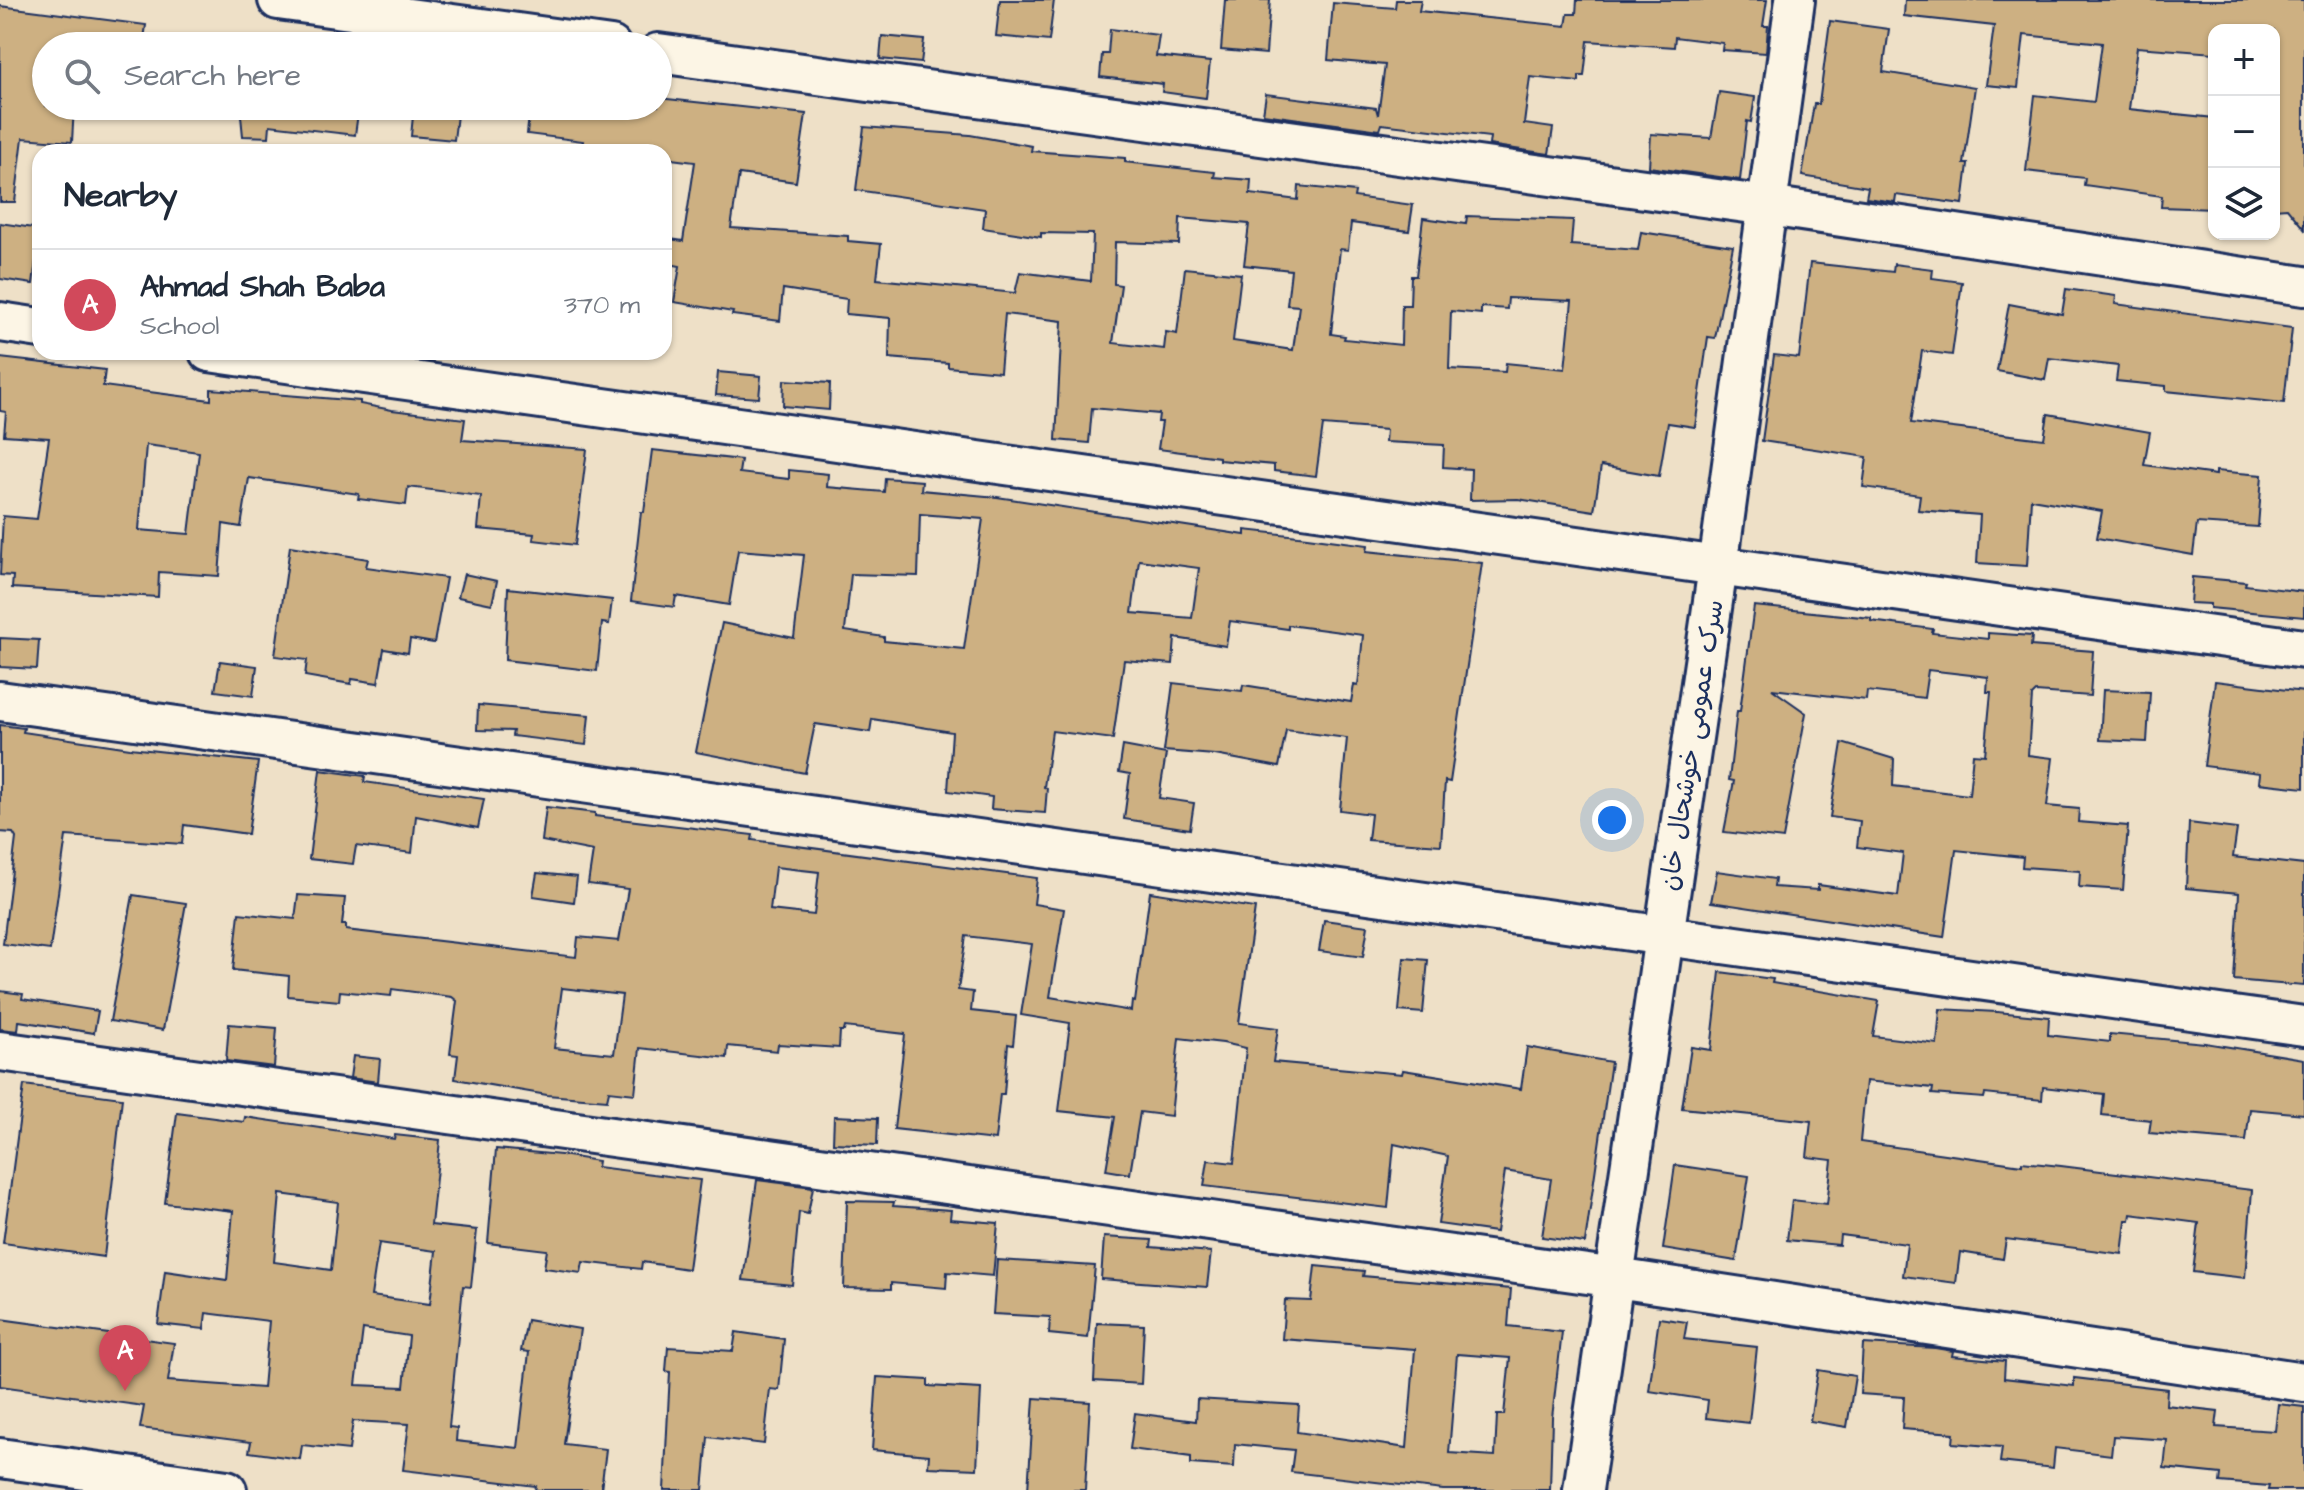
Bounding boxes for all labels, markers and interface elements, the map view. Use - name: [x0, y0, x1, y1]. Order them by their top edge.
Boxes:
- map controls: [2208, 24, 2280, 240]
- button: +: [2208, 24, 2280, 96]
- search box: [32, 32, 672, 120]
- icon: search: [60, 54, 104, 98]
- text: Search here: [124, 55, 301, 97]
- button: −: [2208, 96, 2280, 168]
- button: layers: [2208, 168, 2280, 240]
- text: Nearby: [64, 172, 178, 220]
- text: Ahmad Shah Baba: [140, 266, 385, 308]
- text: A: [82, 287, 98, 323]
- text: 370 m: [564, 287, 640, 323]
- text: School: [140, 308, 219, 344]
- street label: سرک عمومی خوشحال خان: [1651, 597, 1733, 893]
- your location: [1592, 800, 1632, 840]
- pin: A: [99, 1325, 151, 1391]

